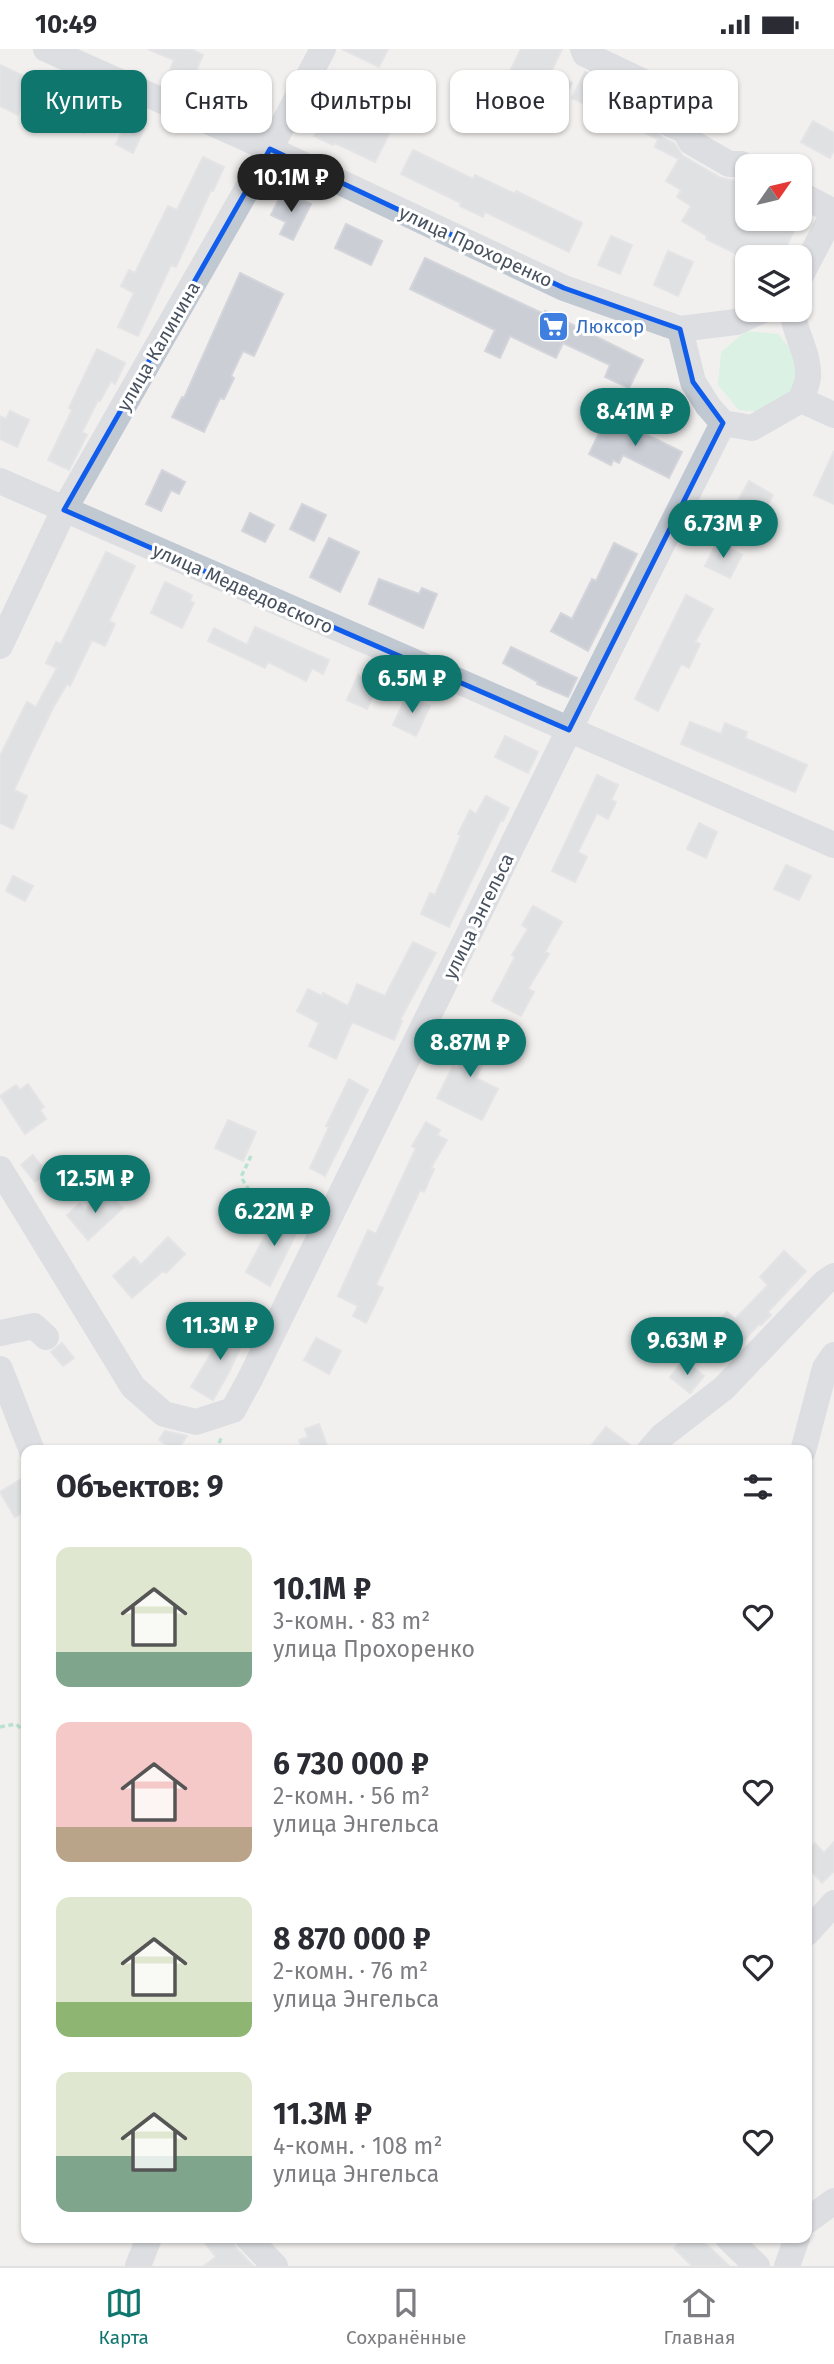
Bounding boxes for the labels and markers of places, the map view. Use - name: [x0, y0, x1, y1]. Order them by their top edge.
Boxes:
- pin: 10.1M ₽: [226, 155, 356, 214]
- supermarket icon: Люксор: [536, 309, 570, 343]
- place label: Люксор: [576, 315, 644, 338]
- pin: 8.41M ₽: [570, 389, 700, 448]
- pin: 6.73M ₽: [658, 501, 788, 560]
- pin: 6.5M ₽: [355, 655, 469, 715]
- pin: 8.87M ₽: [405, 1019, 535, 1079]
- pin: 12.5M ₽: [30, 1155, 160, 1215]
- pin: 6.22M ₽: [209, 1189, 339, 1248]
- pin: 11.3M ₽: [155, 1303, 285, 1362]
- pin: 9.63M ₽: [622, 1317, 752, 1377]

